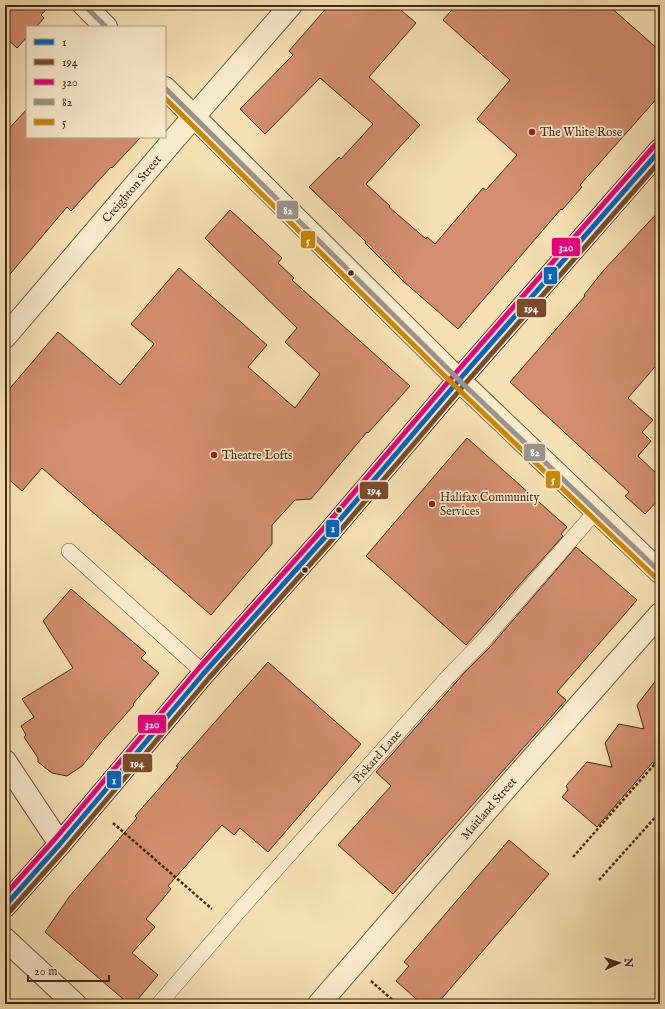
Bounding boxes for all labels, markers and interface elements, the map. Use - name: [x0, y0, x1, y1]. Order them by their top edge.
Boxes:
- legend: [26, 26, 166, 138]
- text: 1: [62, 35, 66, 50]
- text: 194: [62, 55, 78, 70]
- text: 320: [62, 75, 78, 90]
- text: 82: [62, 95, 73, 110]
- text: 5: [62, 115, 67, 130]
- place label: The White Rose: [540, 125, 623, 140]
- marker: The White Rose: [527, 127, 537, 137]
- street label: Creighton Street: [99, 152, 165, 226]
- line badge: 82: [276, 200, 299, 220]
- text: 82: [283, 204, 294, 218]
- line badge: 5: [300, 230, 316, 249]
- text: 5: [306, 234, 310, 248]
- line badge: 320: [551, 237, 581, 257]
- text: 320: [559, 241, 574, 255]
- line badge: 1: [543, 266, 558, 285]
- unlabelled marker: [346, 268, 356, 278]
- text: 1: [548, 269, 552, 283]
- line badge: 194: [516, 298, 547, 318]
- text: 194: [524, 302, 539, 316]
- line badge: 82: [523, 443, 546, 462]
- text: 82: [530, 446, 541, 460]
- place label: Theatre Lofts: [222, 448, 292, 463]
- marker: Theatre Lofts: [209, 450, 219, 460]
- line badge: 5: [545, 470, 561, 489]
- text: 5: [551, 473, 555, 487]
- line badge: 194: [359, 481, 389, 500]
- text: 194: [367, 484, 382, 498]
- place label: Halifax Community Services: [440, 490, 539, 519]
- marker: Halifax Community Services: [427, 499, 437, 509]
- unlabelled marker: [334, 505, 344, 515]
- line badge: 1: [325, 519, 340, 538]
- text: 1: [331, 522, 335, 536]
- unlabelled marker: [300, 565, 310, 575]
- line badge: 320: [137, 714, 167, 734]
- text: 320: [145, 718, 160, 732]
- street label: Pickard Lane: [349, 726, 405, 786]
- line badge: 194: [122, 753, 153, 773]
- text: 194: [130, 757, 145, 771]
- line badge: 1: [106, 770, 122, 789]
- text: 1: [112, 774, 116, 788]
- street label: Maitland Street: [457, 774, 520, 842]
- north arrow: [599, 943, 639, 983]
- text: N: [621, 956, 635, 968]
- scale bar: [28, 957, 109, 983]
- text: 20 m: [34, 964, 57, 979]

